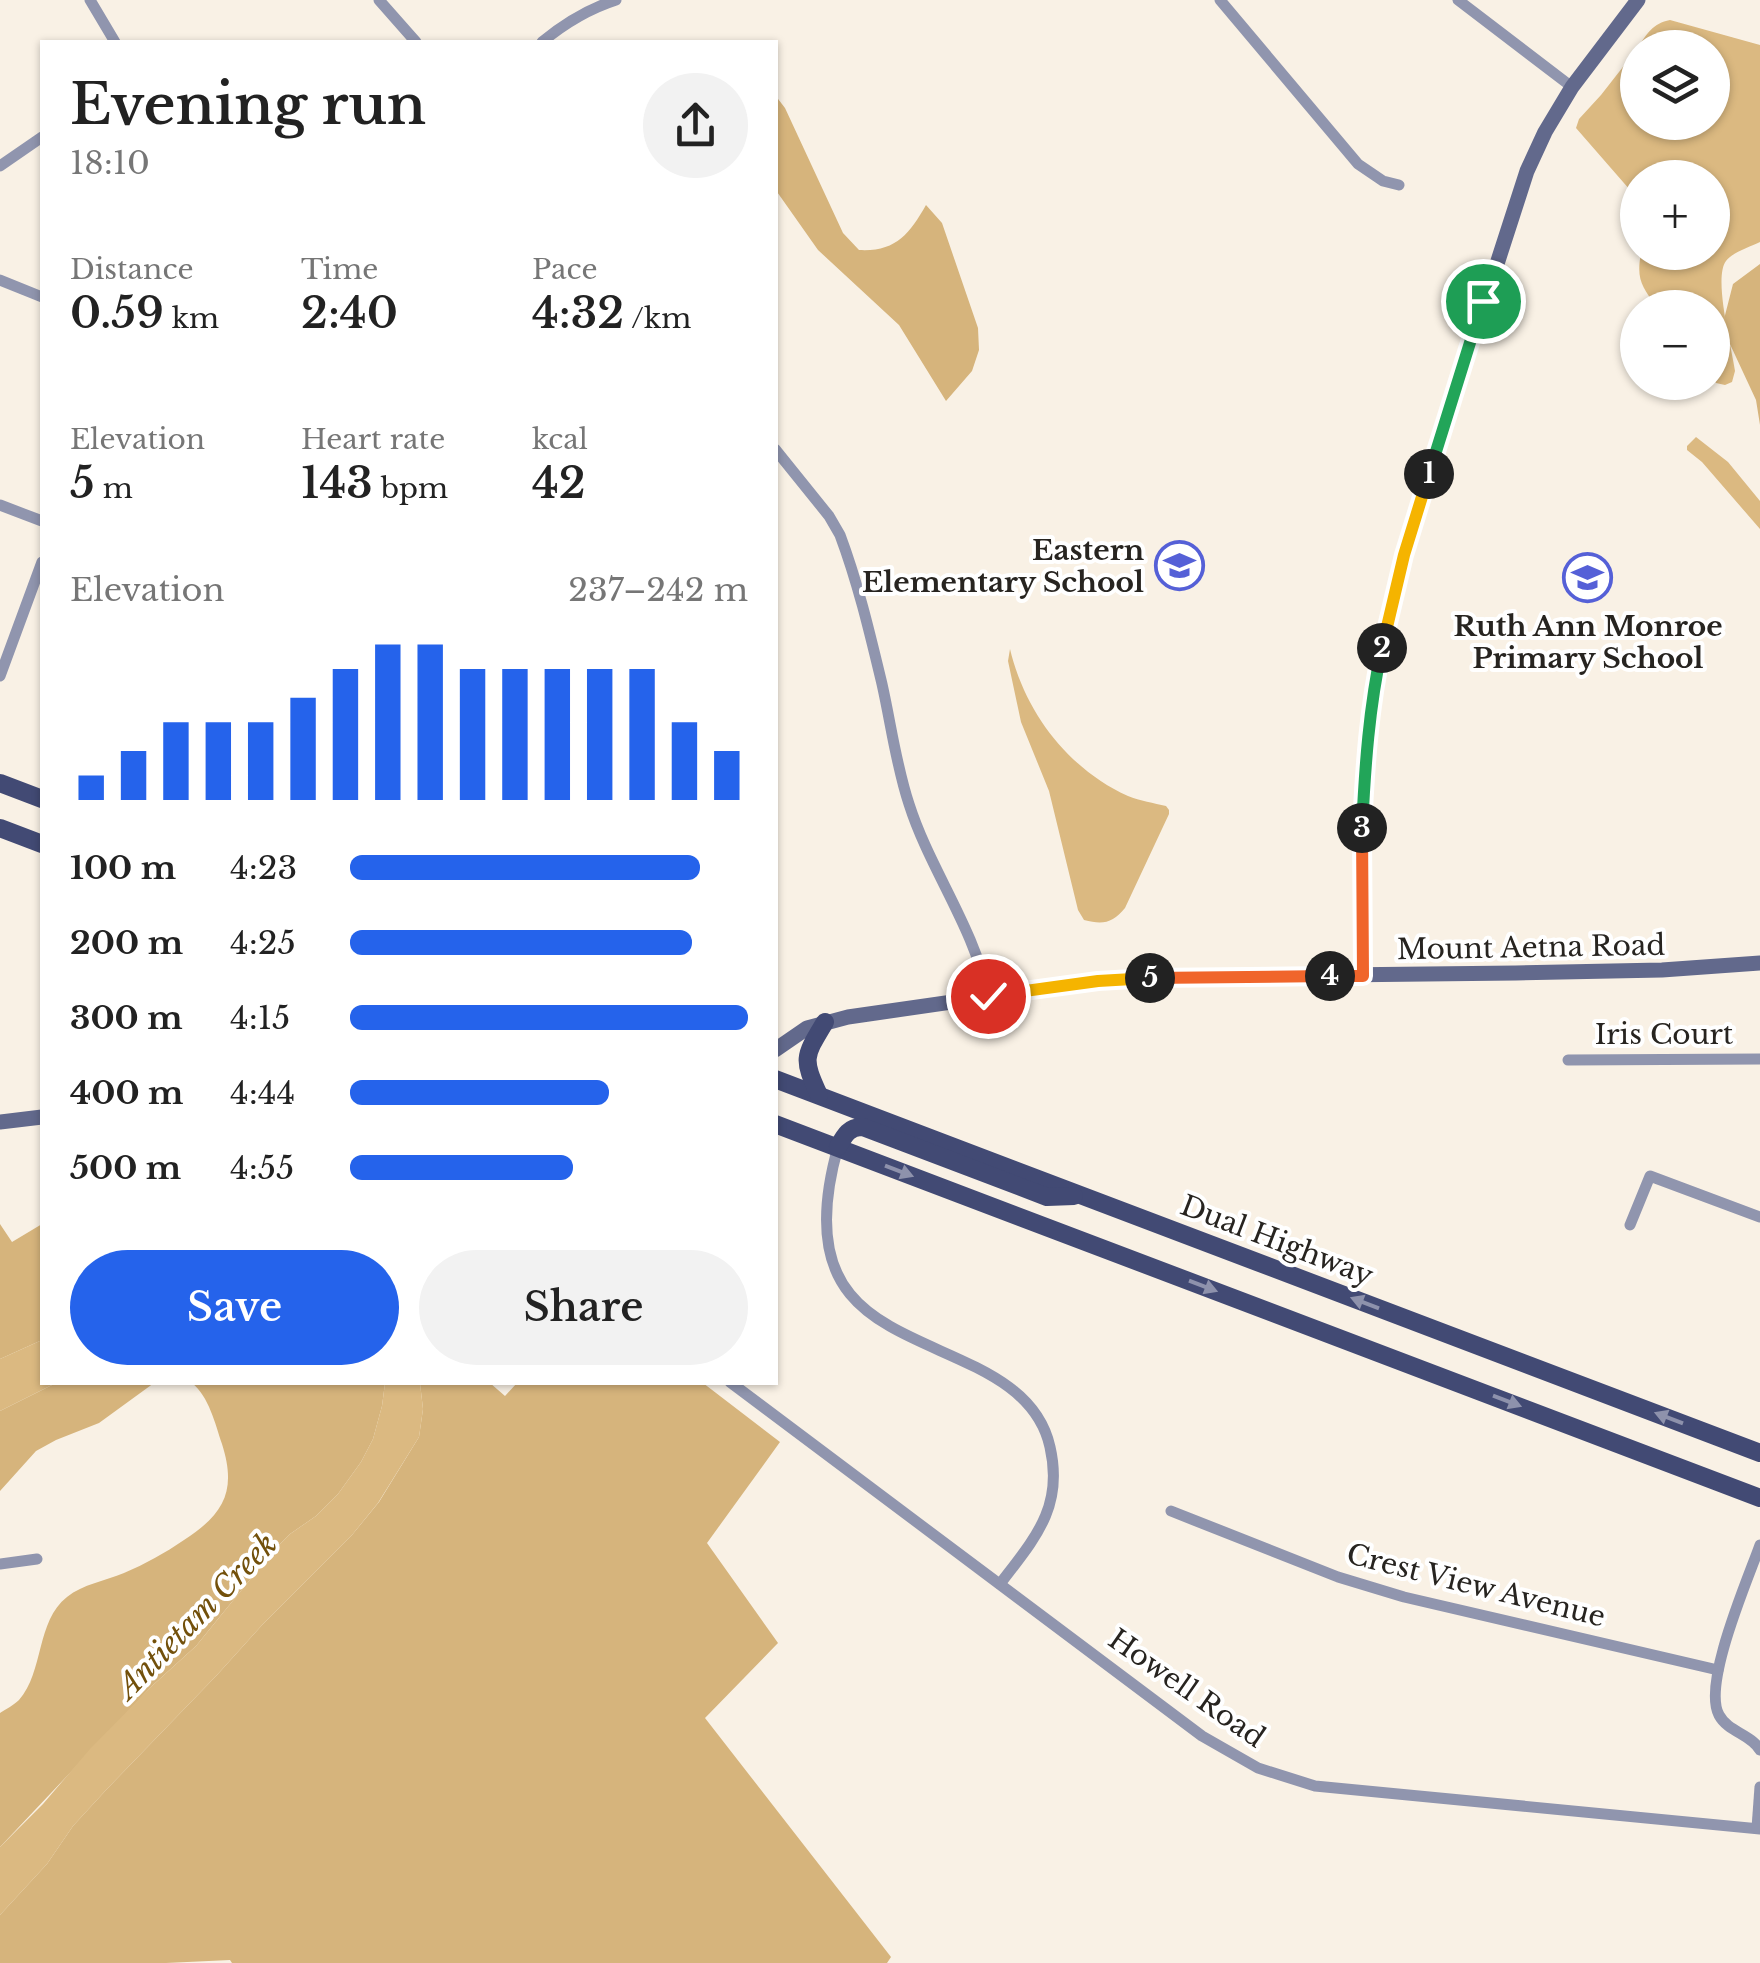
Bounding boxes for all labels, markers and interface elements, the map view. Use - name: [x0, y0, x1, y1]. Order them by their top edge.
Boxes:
- map controls: [1620, 30, 1730, 400]
- button: layers: [1620, 30, 1730, 140]
- text: Evening run: [70, 71, 426, 139]
- button: share: [643, 73, 748, 178]
- text: 18:10: [70, 143, 150, 183]
- button: +: [1620, 160, 1730, 270]
- text: Distance: [70, 252, 193, 287]
- text: Time: [301, 252, 378, 287]
- text: Pace: [532, 252, 597, 287]
- pin: [1441, 259, 1526, 344]
- icon: arrive: [1456, 274, 1511, 329]
- text: 0.59: [70, 287, 164, 339]
- text: 2:40: [301, 287, 398, 339]
- text: 4:32: [532, 287, 624, 339]
- button: −: [1620, 290, 1730, 400]
- text: km: [164, 301, 219, 336]
- text: /km: [624, 301, 691, 336]
- text: Elevation: [70, 422, 205, 457]
- text: Heart rate: [301, 422, 445, 457]
- text: kcal: [532, 422, 588, 457]
- pin: 1: [1404, 449, 1454, 499]
- text: 1: [1423, 456, 1435, 491]
- text: 5: [70, 457, 95, 509]
- text: 143: [301, 457, 373, 509]
- text: 42: [532, 457, 586, 509]
- text: m: [95, 471, 133, 506]
- text: bpm: [373, 471, 448, 506]
- place label: Eastern Elementary School: [862, 533, 1144, 600]
- school or university icon: Eastern Elementary School: [1153, 540, 1205, 592]
- school or university icon: Ruth Ann Monroe Primary School: [1562, 552, 1614, 604]
- text: Elevation: [70, 570, 224, 610]
- text: 237–242 m: [568, 570, 748, 610]
- place label: Ruth Ann Monroe Primary School: [1453, 609, 1723, 676]
- pin: 2: [1357, 623, 1407, 673]
- text: 2: [1373, 630, 1391, 665]
- pin: 3: [1337, 803, 1387, 853]
- text: 3: [1353, 810, 1371, 845]
- text: 100 m: [70, 848, 176, 888]
- text: 4:23: [230, 848, 297, 888]
- text: 200 m: [70, 923, 183, 963]
- text: 4:25: [230, 923, 296, 963]
- street label: Mount Aetna Road: [1396, 928, 1666, 967]
- pin: 4: [1305, 951, 1355, 1001]
- pin: 5: [1125, 953, 1175, 1003]
- pin: [946, 954, 1031, 1039]
- text: 4: [1321, 958, 1339, 993]
- text: 5: [1142, 960, 1158, 995]
- icon: check: [961, 969, 1016, 1024]
- text: 300 m: [70, 998, 183, 1038]
- text: 4:15: [230, 998, 290, 1038]
- street label: Iris Court: [1595, 1017, 1734, 1052]
- text: 400 m: [70, 1073, 183, 1113]
- text: 4:44: [230, 1073, 295, 1113]
- text: 500 m: [70, 1148, 181, 1188]
- text: 4:55: [230, 1148, 294, 1188]
- one-way arrow: [884, 1163, 914, 1179]
- street label: Dual Highway: [1176, 1188, 1378, 1293]
- button: Save: [70, 1250, 399, 1365]
- button: Share: [419, 1250, 748, 1365]
- one-way arrow: [1188, 1279, 1218, 1294]
- one-way arrow: [1350, 1295, 1380, 1310]
- one-way arrow: [1492, 1394, 1522, 1410]
- one-way arrow: [1653, 1410, 1683, 1426]
- water label: Antietam Creek: [106, 1526, 285, 1709]
- street label: Crest View Avenue: [1343, 1536, 1609, 1635]
- street label: Howell Road: [1102, 1622, 1272, 1755]

